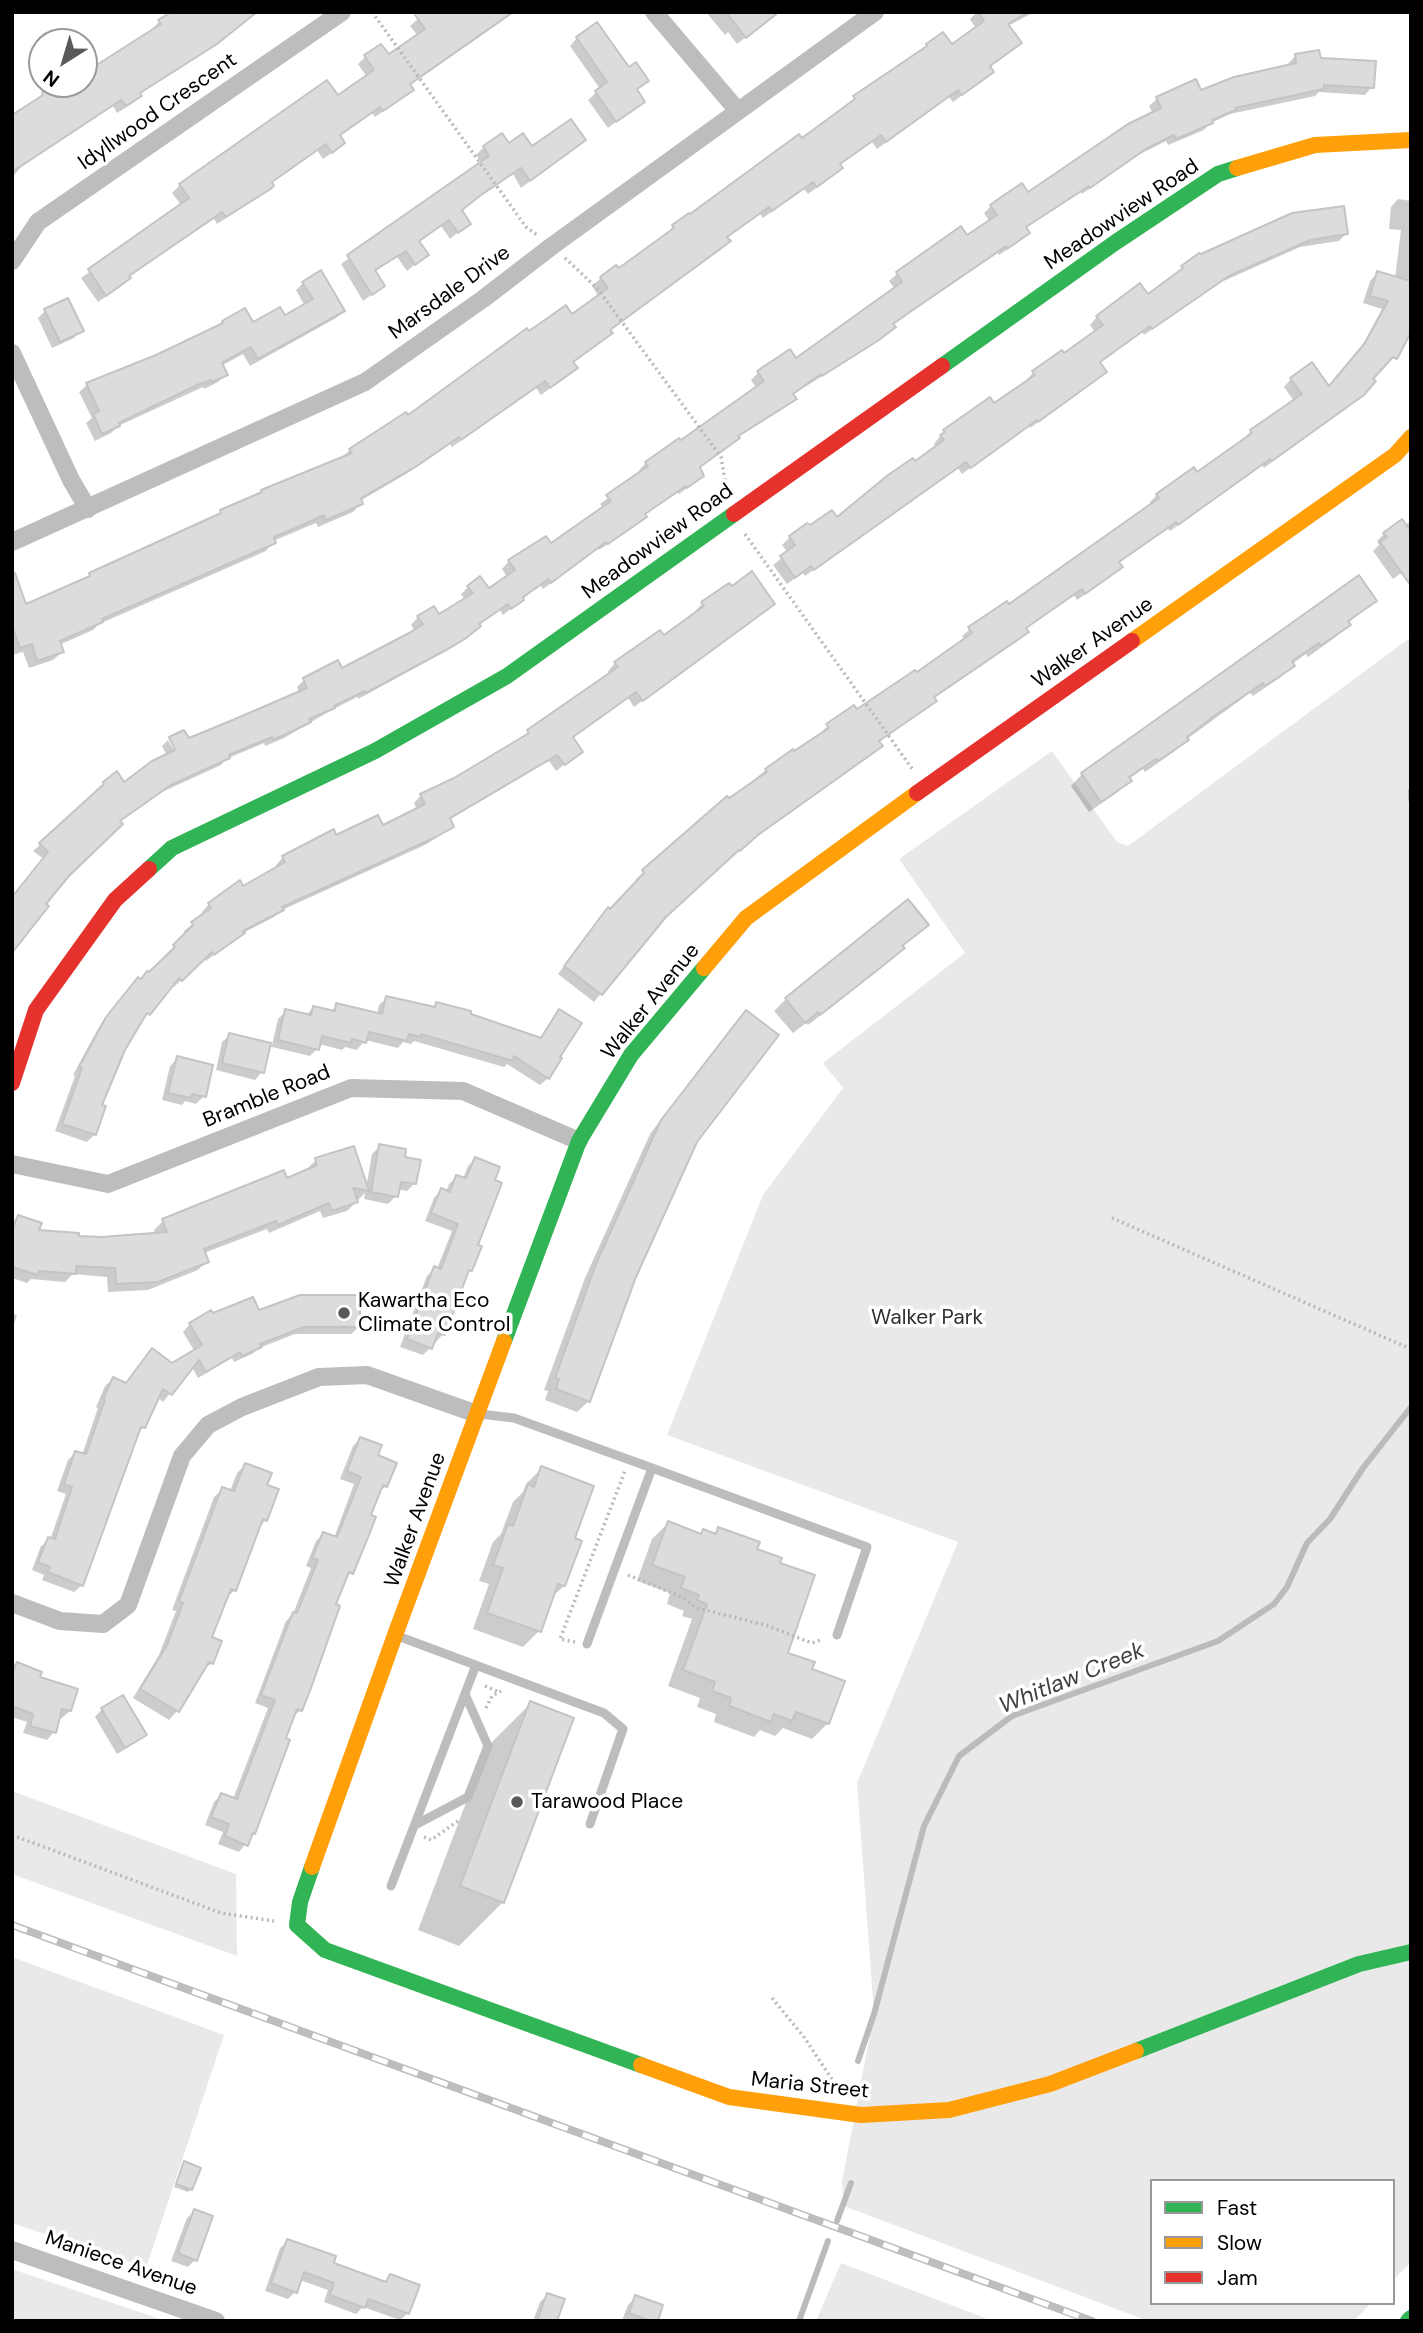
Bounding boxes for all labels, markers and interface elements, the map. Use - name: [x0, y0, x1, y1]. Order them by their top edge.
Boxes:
- north arrow: [28, 28, 98, 98]
- street label: Idyllwood Crescent: [74, 48, 242, 176]
- text: N: [38, 64, 64, 93]
- street label: Meadowview Road: [1040, 154, 1204, 276]
- street label: Marsdale Drive: [384, 241, 516, 345]
- street label: Meadowview Road: [578, 479, 738, 605]
- street label: Walker Avenue: [1028, 592, 1158, 694]
- street label: Walker Avenue: [597, 939, 705, 1065]
- street label: Bramble Road: [200, 1060, 334, 1134]
- place label: Kawartha Eco Climate Control: [358, 1288, 510, 1338]
- marker: Kawartha Eco Climate Control: [336, 1305, 352, 1321]
- park label: Walker Park: [871, 1305, 983, 1331]
- street label: Walker Avenue: [380, 1449, 452, 1591]
- water label: Whitlaw Creek: [995, 1637, 1149, 1721]
- place label: Tarawood Place: [531, 1789, 683, 1815]
- marker: Tarawood Place: [509, 1794, 525, 1810]
- street label: Maria Street: [750, 2067, 870, 2105]
- legend: [1150, 2179, 1395, 2305]
- text: Fast: [1217, 2194, 1257, 2222]
- street label: Maniece Avenue: [42, 2226, 200, 2302]
- text: Slow: [1217, 2229, 1262, 2257]
- text: Jam: [1217, 2264, 1258, 2292]

